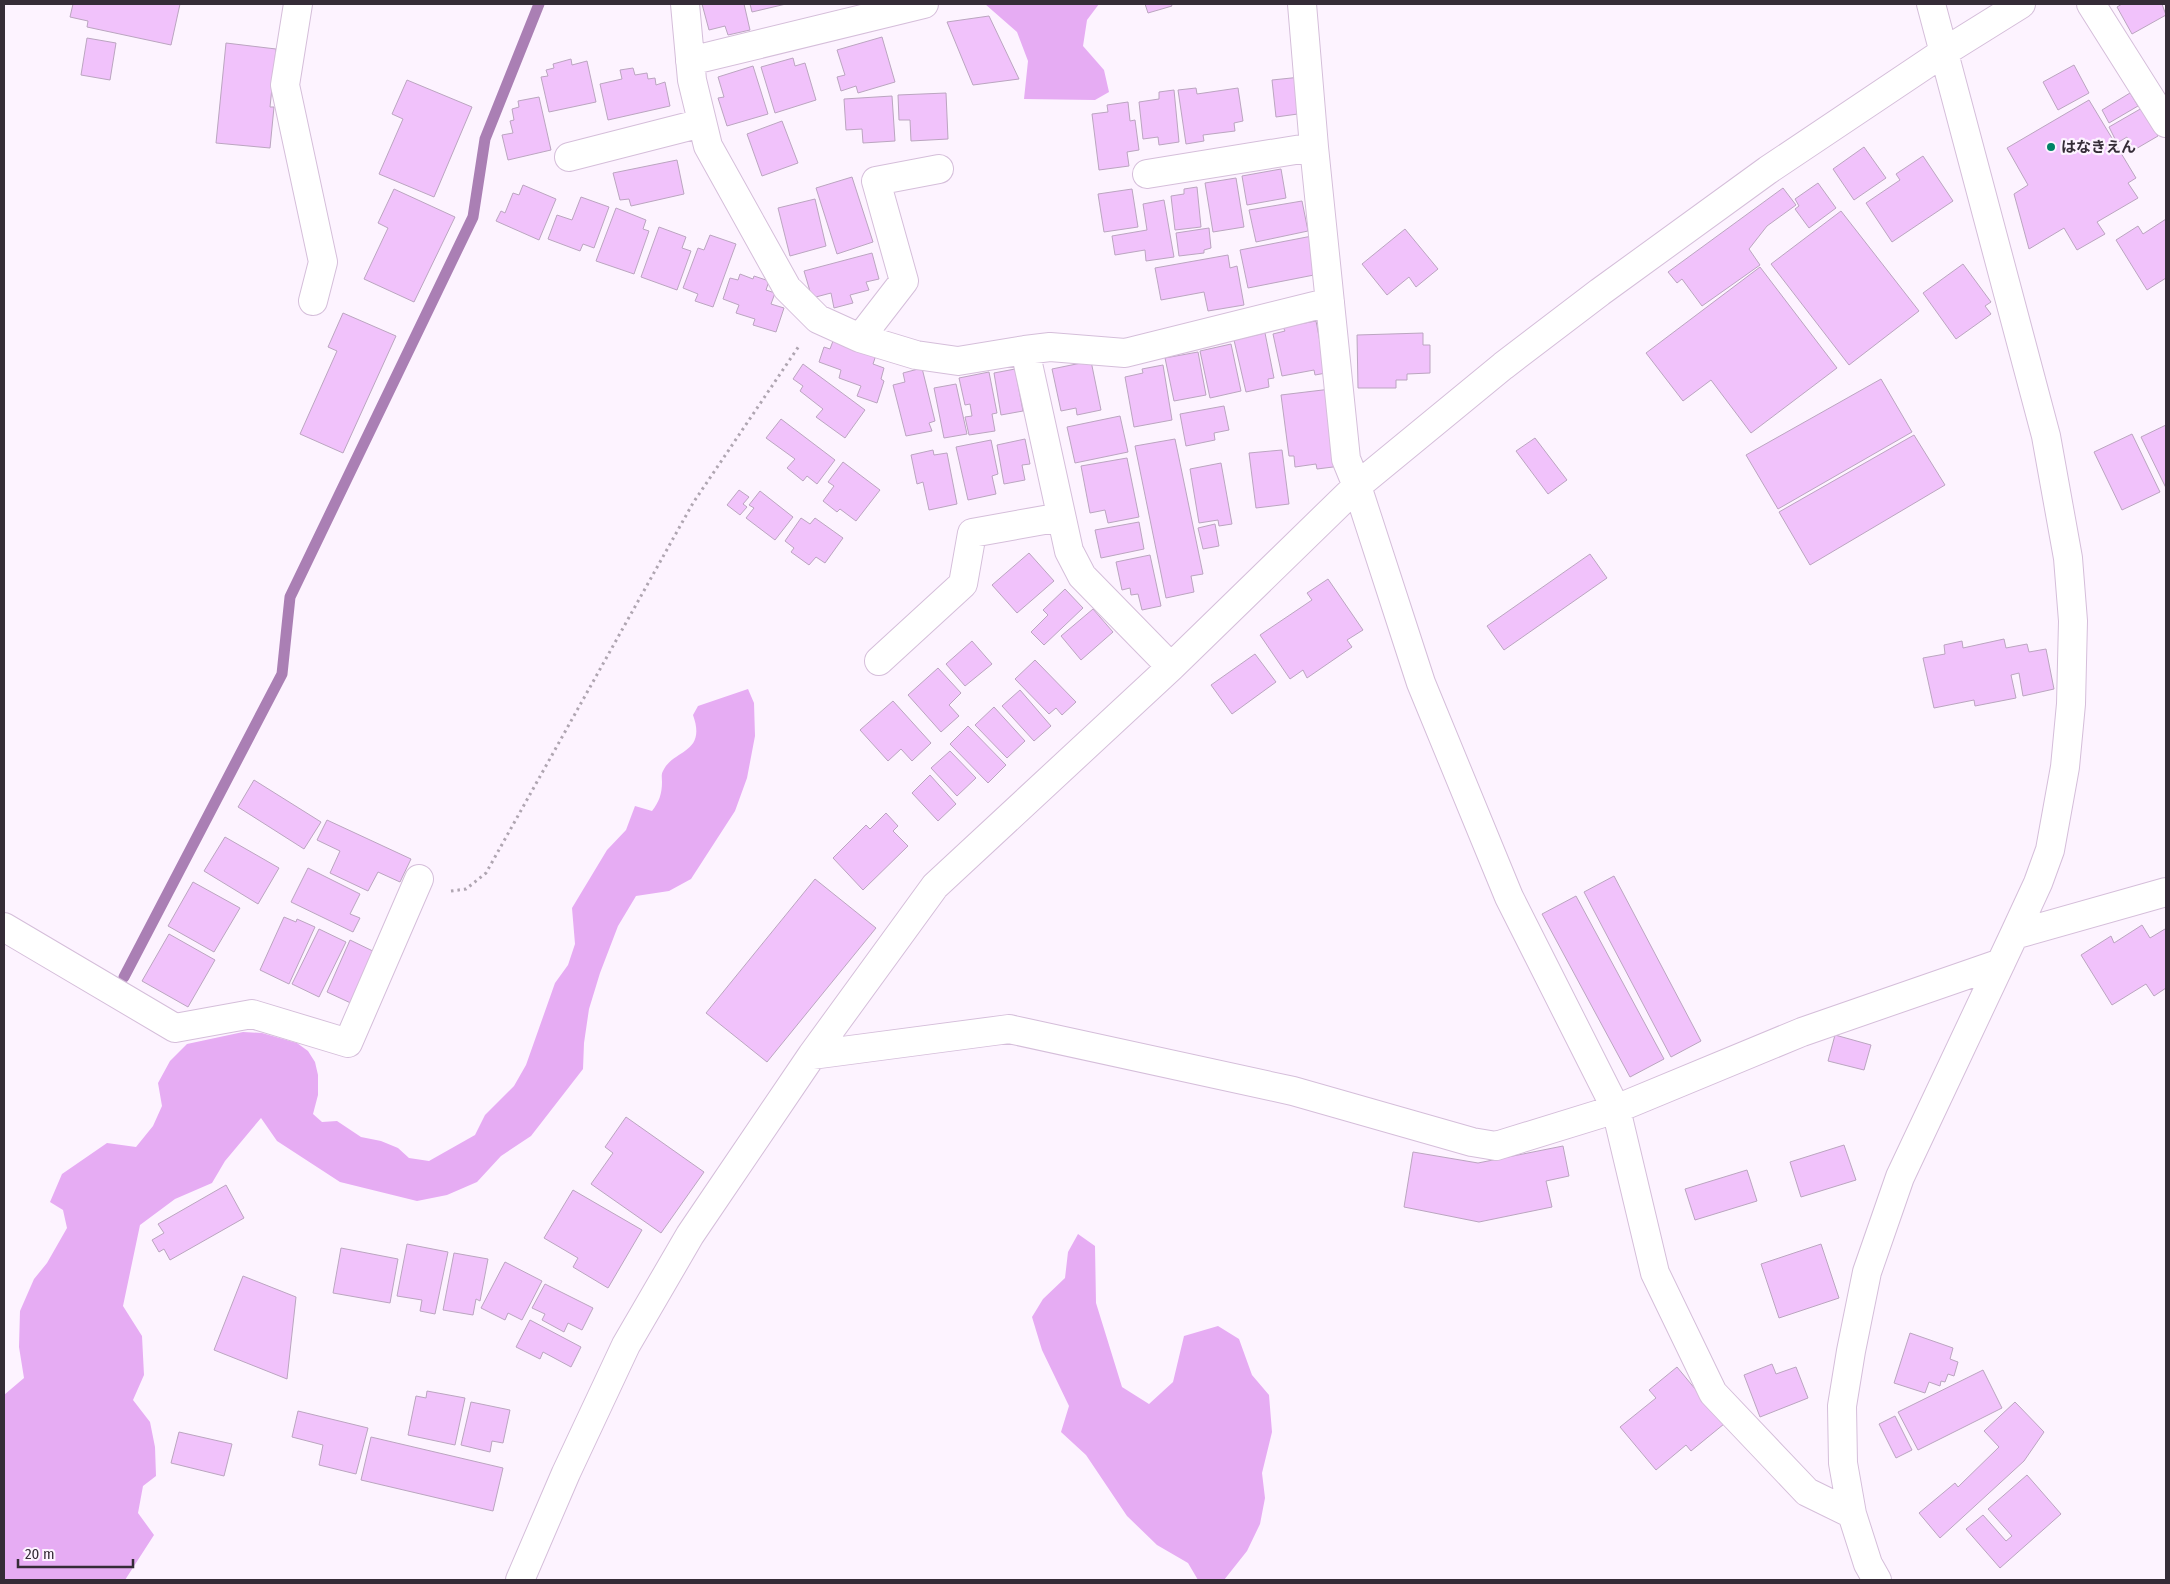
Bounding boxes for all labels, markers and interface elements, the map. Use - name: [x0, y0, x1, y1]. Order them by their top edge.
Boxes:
- place label: はなきえん: [2061, 138, 2136, 156]
- marker: はなきえん: [2045, 141, 2057, 153]
- scale bar: [18, 1536, 132, 1568]
- text: 20 m: [25, 1545, 55, 1563]

